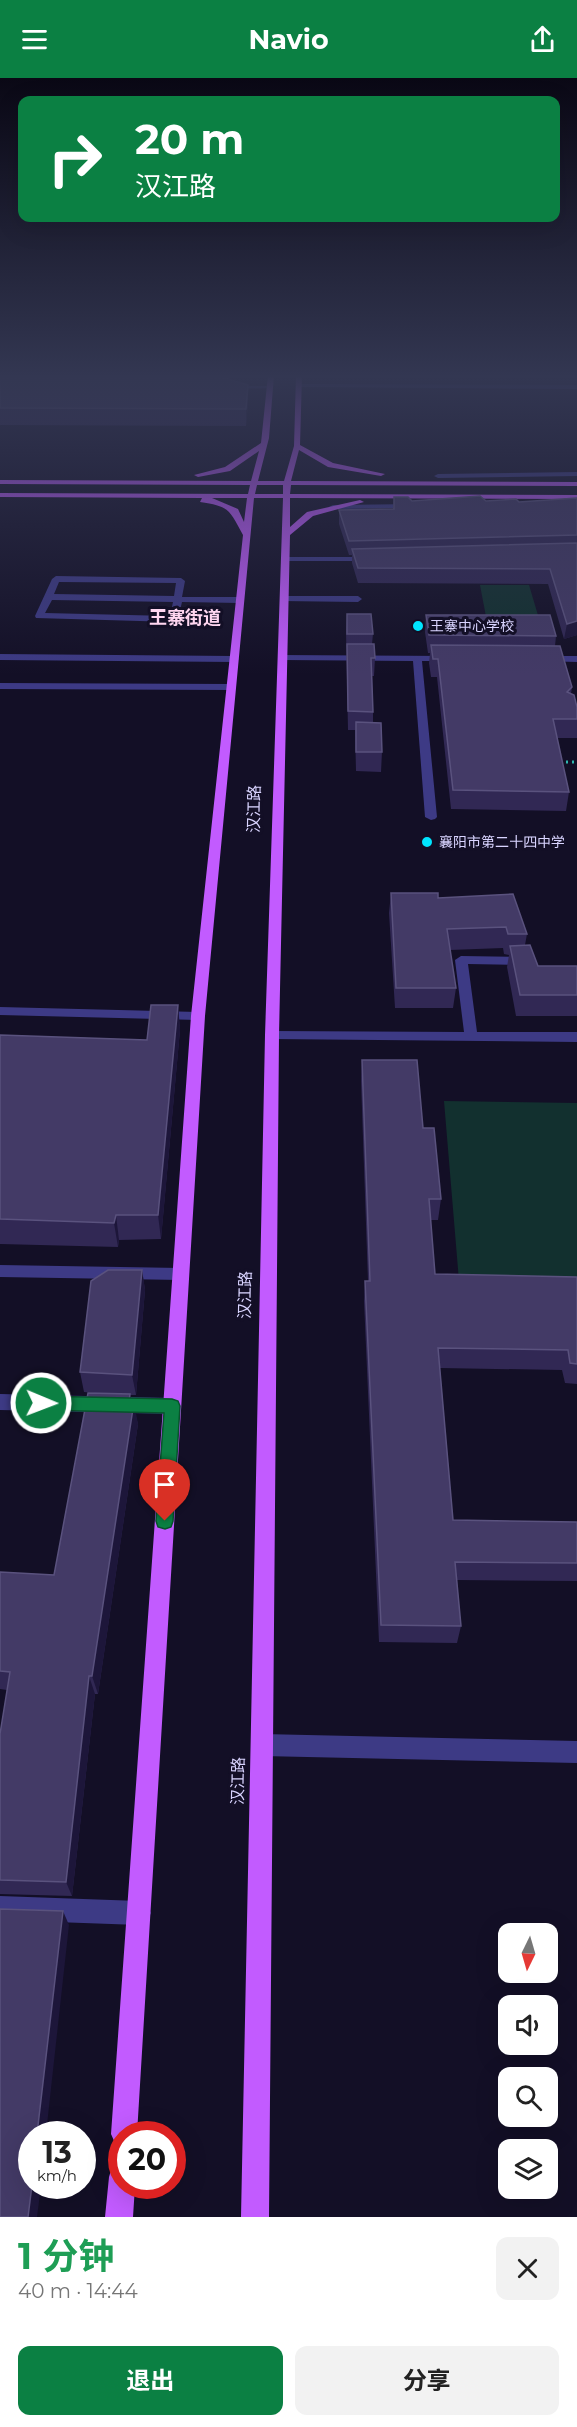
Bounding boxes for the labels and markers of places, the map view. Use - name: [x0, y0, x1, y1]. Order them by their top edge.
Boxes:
- place label: 王寨中心学校: [430, 617, 514, 635]
- marker: 王寨中心学校: [411, 619, 425, 633]
- place label: 襄阳市第二十四中学: [439, 833, 565, 851]
- marker: 襄阳市第二十四中学: [420, 835, 434, 849]
- pin: [139, 1459, 190, 1521]

